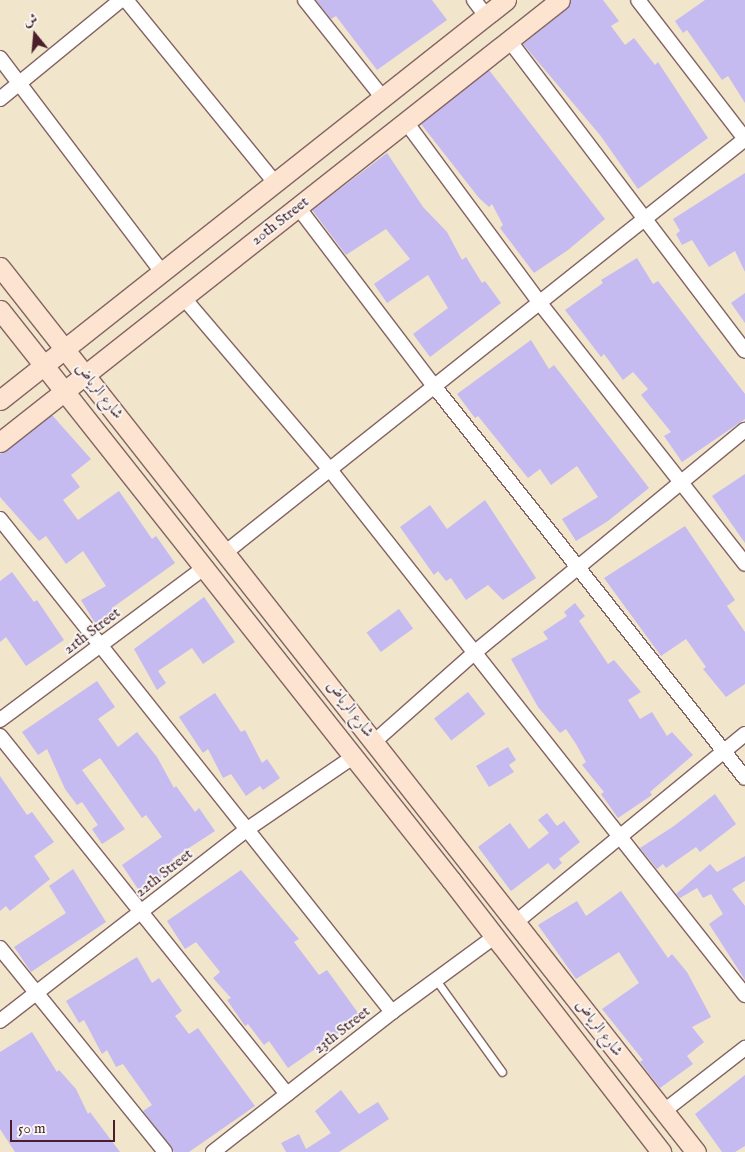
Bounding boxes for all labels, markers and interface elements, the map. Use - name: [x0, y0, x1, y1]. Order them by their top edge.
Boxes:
- north arrow: [10, 10, 60, 60]
- text: ش: [21, 10, 40, 31]
- street label: 20th Street: [248, 193, 312, 249]
- street label: شارع الرياض: [71, 360, 127, 422]
- street label: 21th Street: [60, 604, 124, 658]
- street label: شارع الرياض: [322, 677, 378, 741]
- street label: 22th Street: [132, 845, 196, 901]
- street label: شارع الرياض: [571, 996, 627, 1060]
- street label: 23th Street: [310, 1002, 374, 1058]
- scale bar: [12, 1110, 118, 1142]
- text: 50 m: [18, 1119, 46, 1138]

